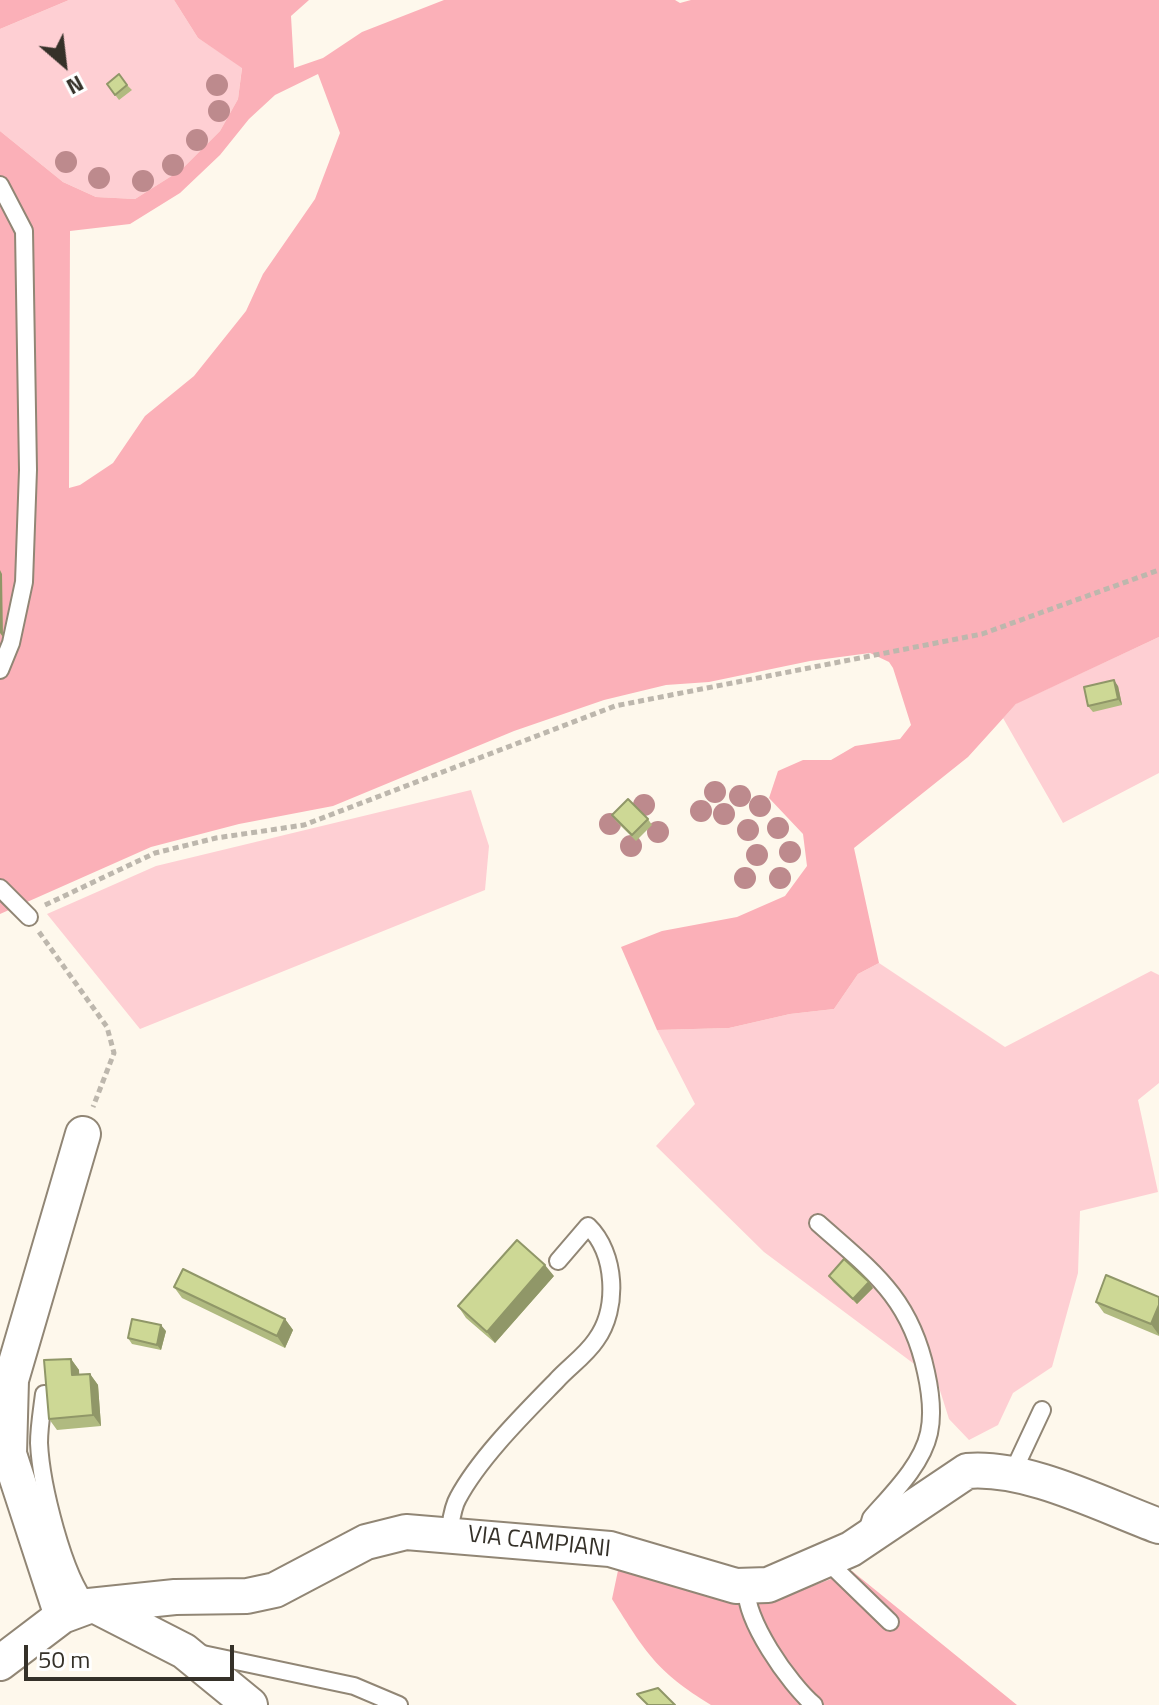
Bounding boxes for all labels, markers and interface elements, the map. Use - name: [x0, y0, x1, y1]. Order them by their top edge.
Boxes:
- north arrow: [24, 24, 104, 104]
- text: N: [61, 67, 90, 104]
- street label: VIA CAMPIANI: [466, 1521, 612, 1565]
- scale bar: [28, 1629, 238, 1679]
- text: 50 m: [38, 1641, 90, 1677]

